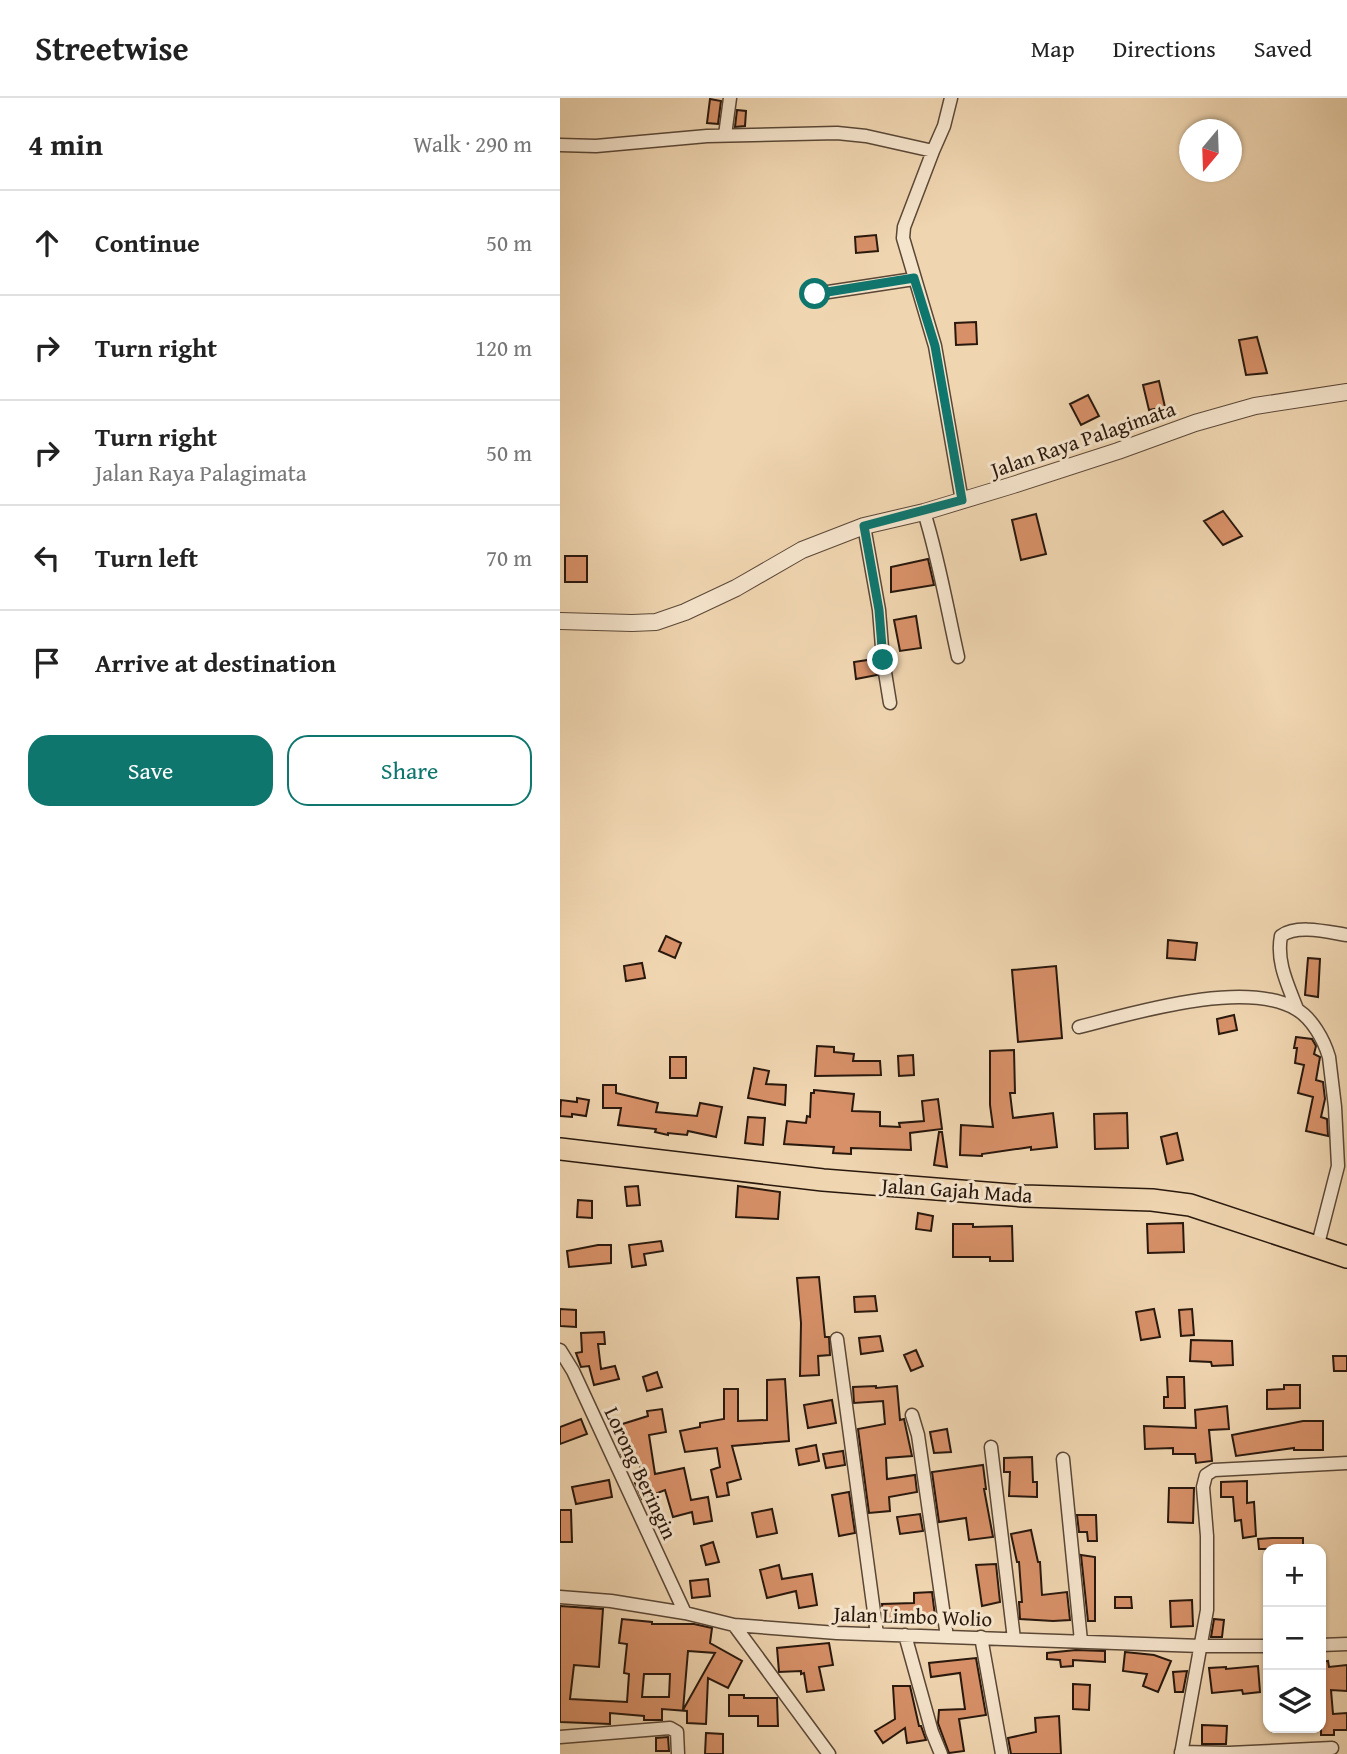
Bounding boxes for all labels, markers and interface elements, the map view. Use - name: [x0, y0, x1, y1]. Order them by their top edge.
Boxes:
- text: Streetwise: [35, 24, 189, 72]
- text: Map: [1031, 31, 1075, 66]
- text: Directions: [1113, 31, 1216, 66]
- text: Saved: [1254, 31, 1312, 66]
- north arrow: [1179, 119, 1242, 182]
- text: 4 min: [28, 122, 103, 166]
- text: Walk · 290 m: [413, 127, 532, 160]
- text: Continue: [95, 223, 200, 262]
- icon: ahead: [28, 224, 66, 262]
- text: 50 m: [486, 226, 532, 259]
- route start: [799, 278, 830, 309]
- text: Turn right: [95, 328, 217, 367]
- icon: right: [28, 329, 66, 367]
- text: 120 m: [475, 331, 532, 364]
- street label: Jalan Raya Palagimata: [984, 393, 1179, 486]
- text: Turn right: [95, 417, 217, 456]
- icon: right: [28, 434, 66, 472]
- text: 50 m: [486, 436, 532, 469]
- text: Jalan Raya Palagimata: [95, 456, 307, 489]
- text: Turn left: [95, 538, 198, 577]
- icon: left: [28, 539, 66, 577]
- text: 70 m: [486, 541, 532, 574]
- text: Arrive at destination: [95, 643, 336, 682]
- icon: arrive: [28, 644, 66, 682]
- route end: [867, 644, 898, 675]
- button: Save: [28, 735, 273, 806]
- button: Share: [287, 735, 532, 806]
- street label: Jalan Gajah Mada: [877, 1169, 1034, 1211]
- street label: Lorong Beringin: [597, 1402, 685, 1545]
- map controls: [1263, 1544, 1326, 1733]
- button: +: [1263, 1544, 1326, 1607]
- street label: Jalan Limbo Wolio: [830, 1598, 993, 1634]
- button: −: [1263, 1607, 1326, 1670]
- button: layers: [1263, 1670, 1326, 1733]

